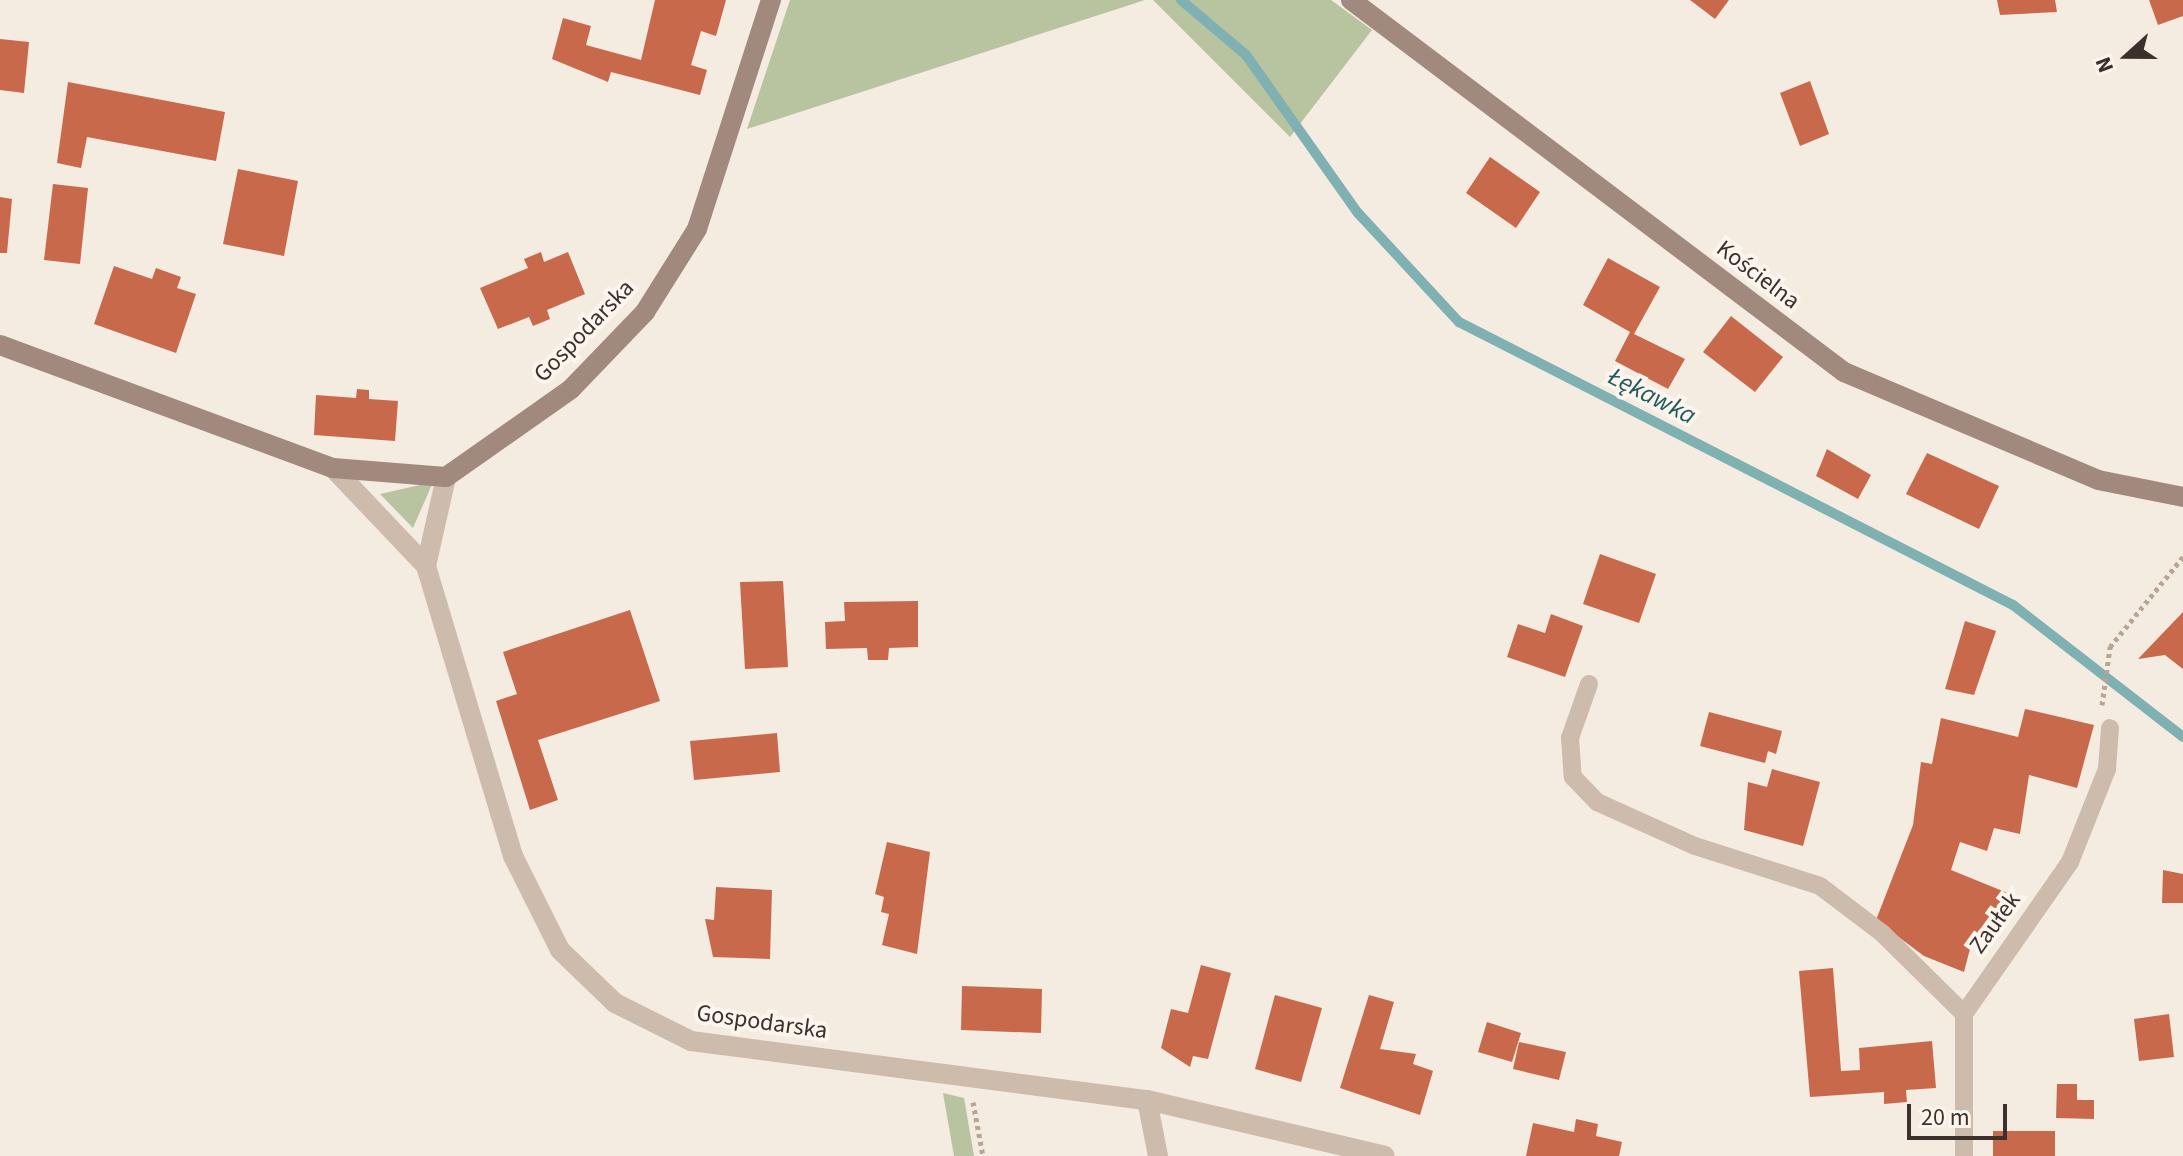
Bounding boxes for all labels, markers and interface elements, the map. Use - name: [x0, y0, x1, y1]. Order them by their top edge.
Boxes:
- north arrow: [2087, 16, 2167, 96]
- text: N: [2087, 52, 2122, 77]
- street label: Kościelna: [1711, 234, 1805, 316]
- street label: Gospodarska: [528, 274, 640, 388]
- water label: Łękawka: [1603, 361, 1701, 431]
- street label: Zaułek: [1963, 887, 2027, 959]
- street label: Gospodarska: [695, 999, 829, 1045]
- scale bar: [1911, 1088, 2011, 1138]
- text: 20 m: [1921, 1100, 1970, 1135]

